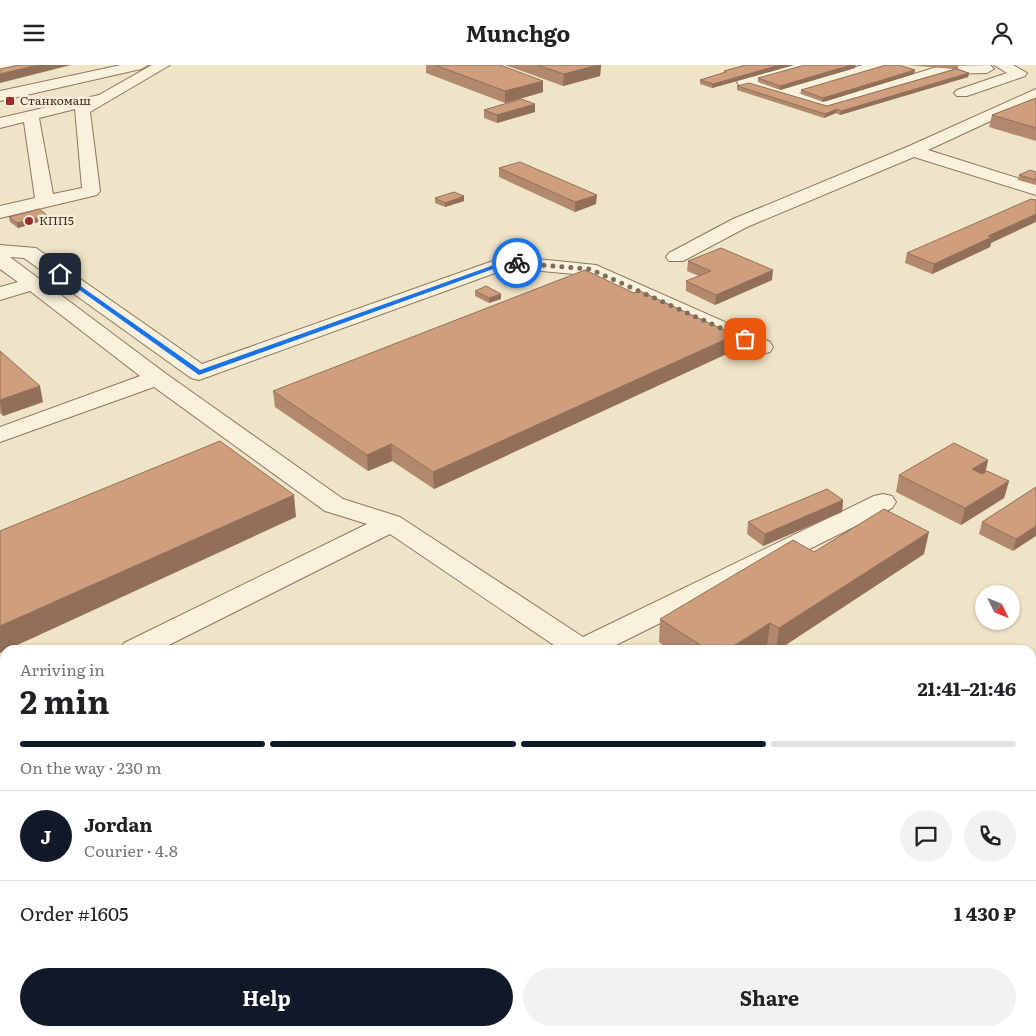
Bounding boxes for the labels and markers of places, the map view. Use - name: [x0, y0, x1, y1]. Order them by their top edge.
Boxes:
- place label: Станкомаш: [20, 91, 91, 109]
- marker: Станкомаш: [4, 95, 16, 107]
- place label: КПП5: [39, 211, 74, 229]
- marker: КПП5: [23, 215, 35, 227]
- pin: [39, 253, 81, 295]
- pin: [724, 318, 766, 360]

